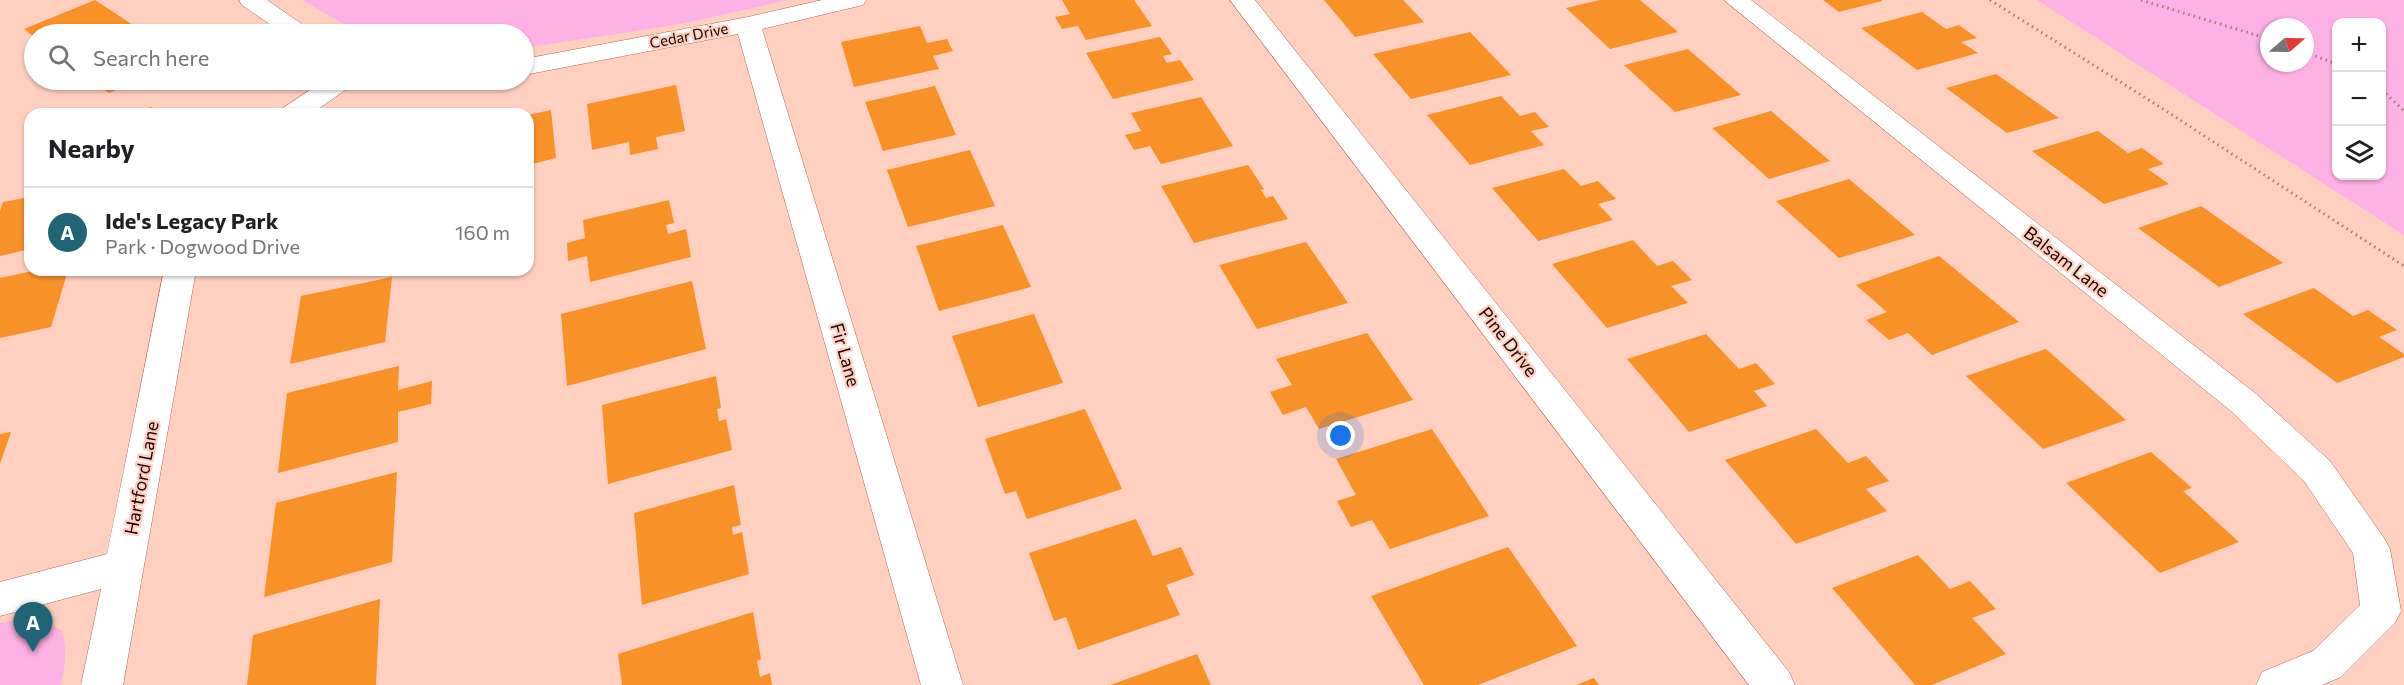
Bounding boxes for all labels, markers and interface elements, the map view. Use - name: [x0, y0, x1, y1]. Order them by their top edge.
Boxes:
- north arrow: [2260, 18, 2314, 72]
- map controls: [2332, 18, 2386, 180]
- button: +: [2332, 18, 2386, 72]
- street label: Cedar Drive: [648, 19, 730, 51]
- search box: [24, 24, 534, 90]
- icon: search: [45, 41, 78, 74]
- text: Search here: [93, 44, 209, 71]
- button: −: [2332, 72, 2386, 126]
- button: layers: [2332, 126, 2386, 180]
- text: Nearby: [48, 132, 135, 163]
- text: Ide's Legacy Park: [105, 207, 278, 234]
- text: A: [60, 220, 75, 244]
- text: 160 m: [455, 220, 510, 244]
- street label: Balsam Lane: [2020, 221, 2114, 301]
- text: Park · Dogwood Drive: [105, 234, 300, 258]
- street label: Pine Drive: [1475, 302, 1543, 381]
- street label: Fir Lane: [826, 320, 866, 389]
- street label: Hartford Lane: [119, 419, 163, 536]
- your location: [1326, 421, 1355, 450]
- pin: A: [14, 602, 52, 652]

